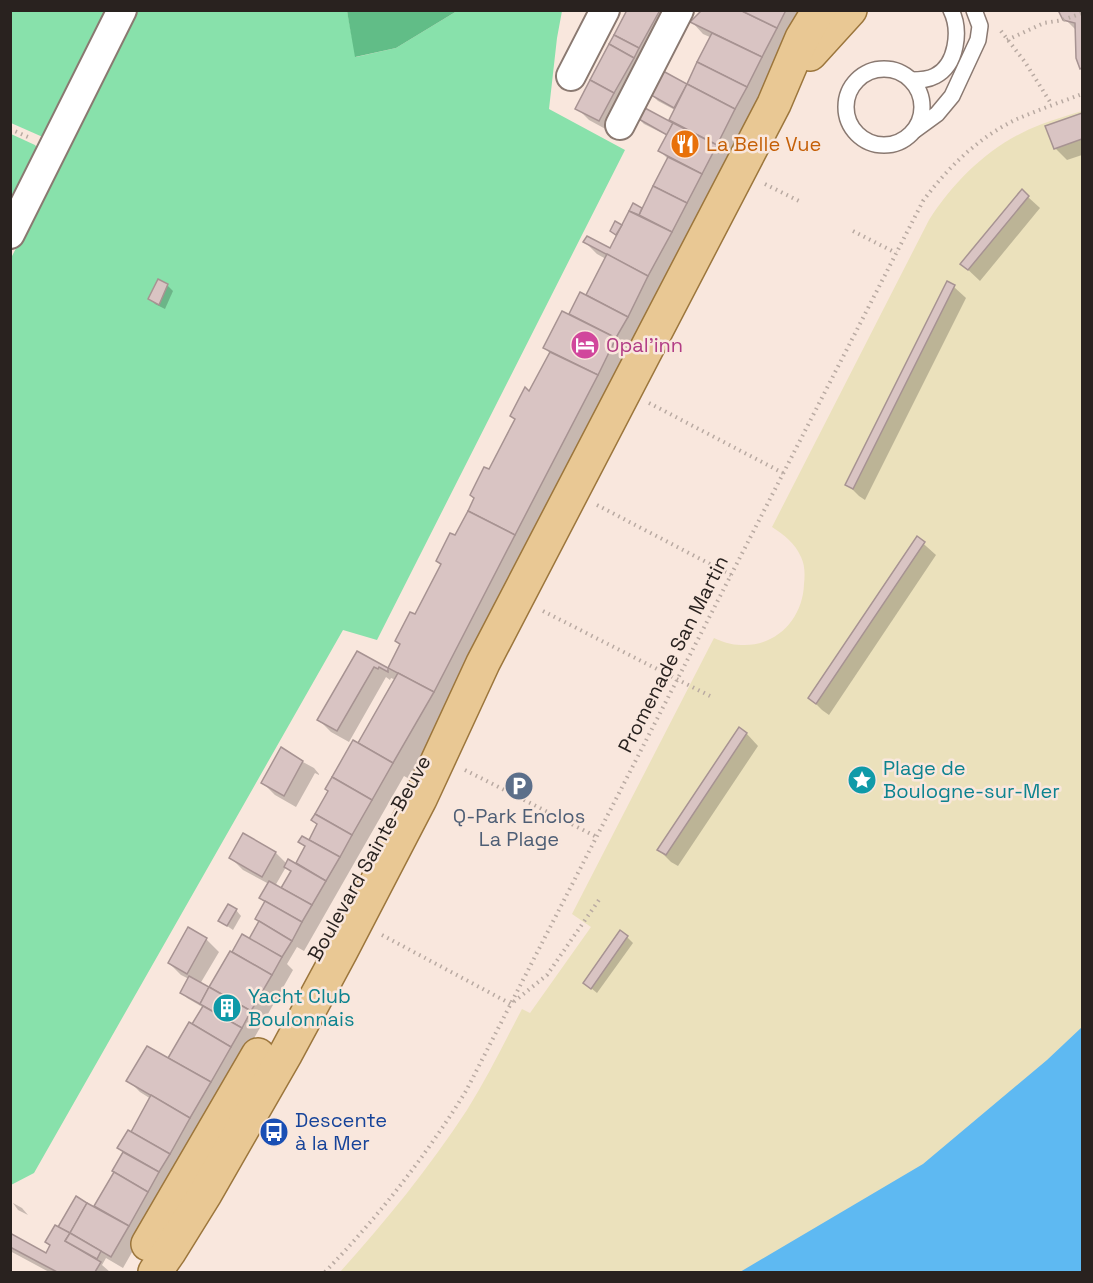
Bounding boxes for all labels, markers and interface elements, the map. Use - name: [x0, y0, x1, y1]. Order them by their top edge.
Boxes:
- restaurant icon: La Belle Vue: [669, 128, 701, 160]
- place label: La Belle Vue: [706, 131, 821, 157]
- hotel icon: Opal’inn: [569, 329, 601, 361]
- place label: Opal’inn: [606, 332, 683, 358]
- street label: Promenade San Martin: [612, 551, 734, 757]
- street label: Boulevard Sainte-Beuve: [302, 751, 436, 965]
- place label: Plage de Boulogne-sur-Mer: [883, 755, 1060, 804]
- place icon: Plage de Boulogne-sur-Mer: [846, 764, 878, 796]
- parking icon: Q-Park Enclos La Plage: [503, 770, 535, 802]
- place label: Q-Park Enclos La Plage: [453, 803, 585, 852]
- place label: Yacht Club Boulonnais: [248, 983, 355, 1032]
- building icon: Yacht Club Boulonnais: [211, 992, 243, 1024]
- place label: Descente à la Mer: [295, 1107, 387, 1156]
- bus stop icon: Descente à la Mer: [258, 1116, 290, 1148]

